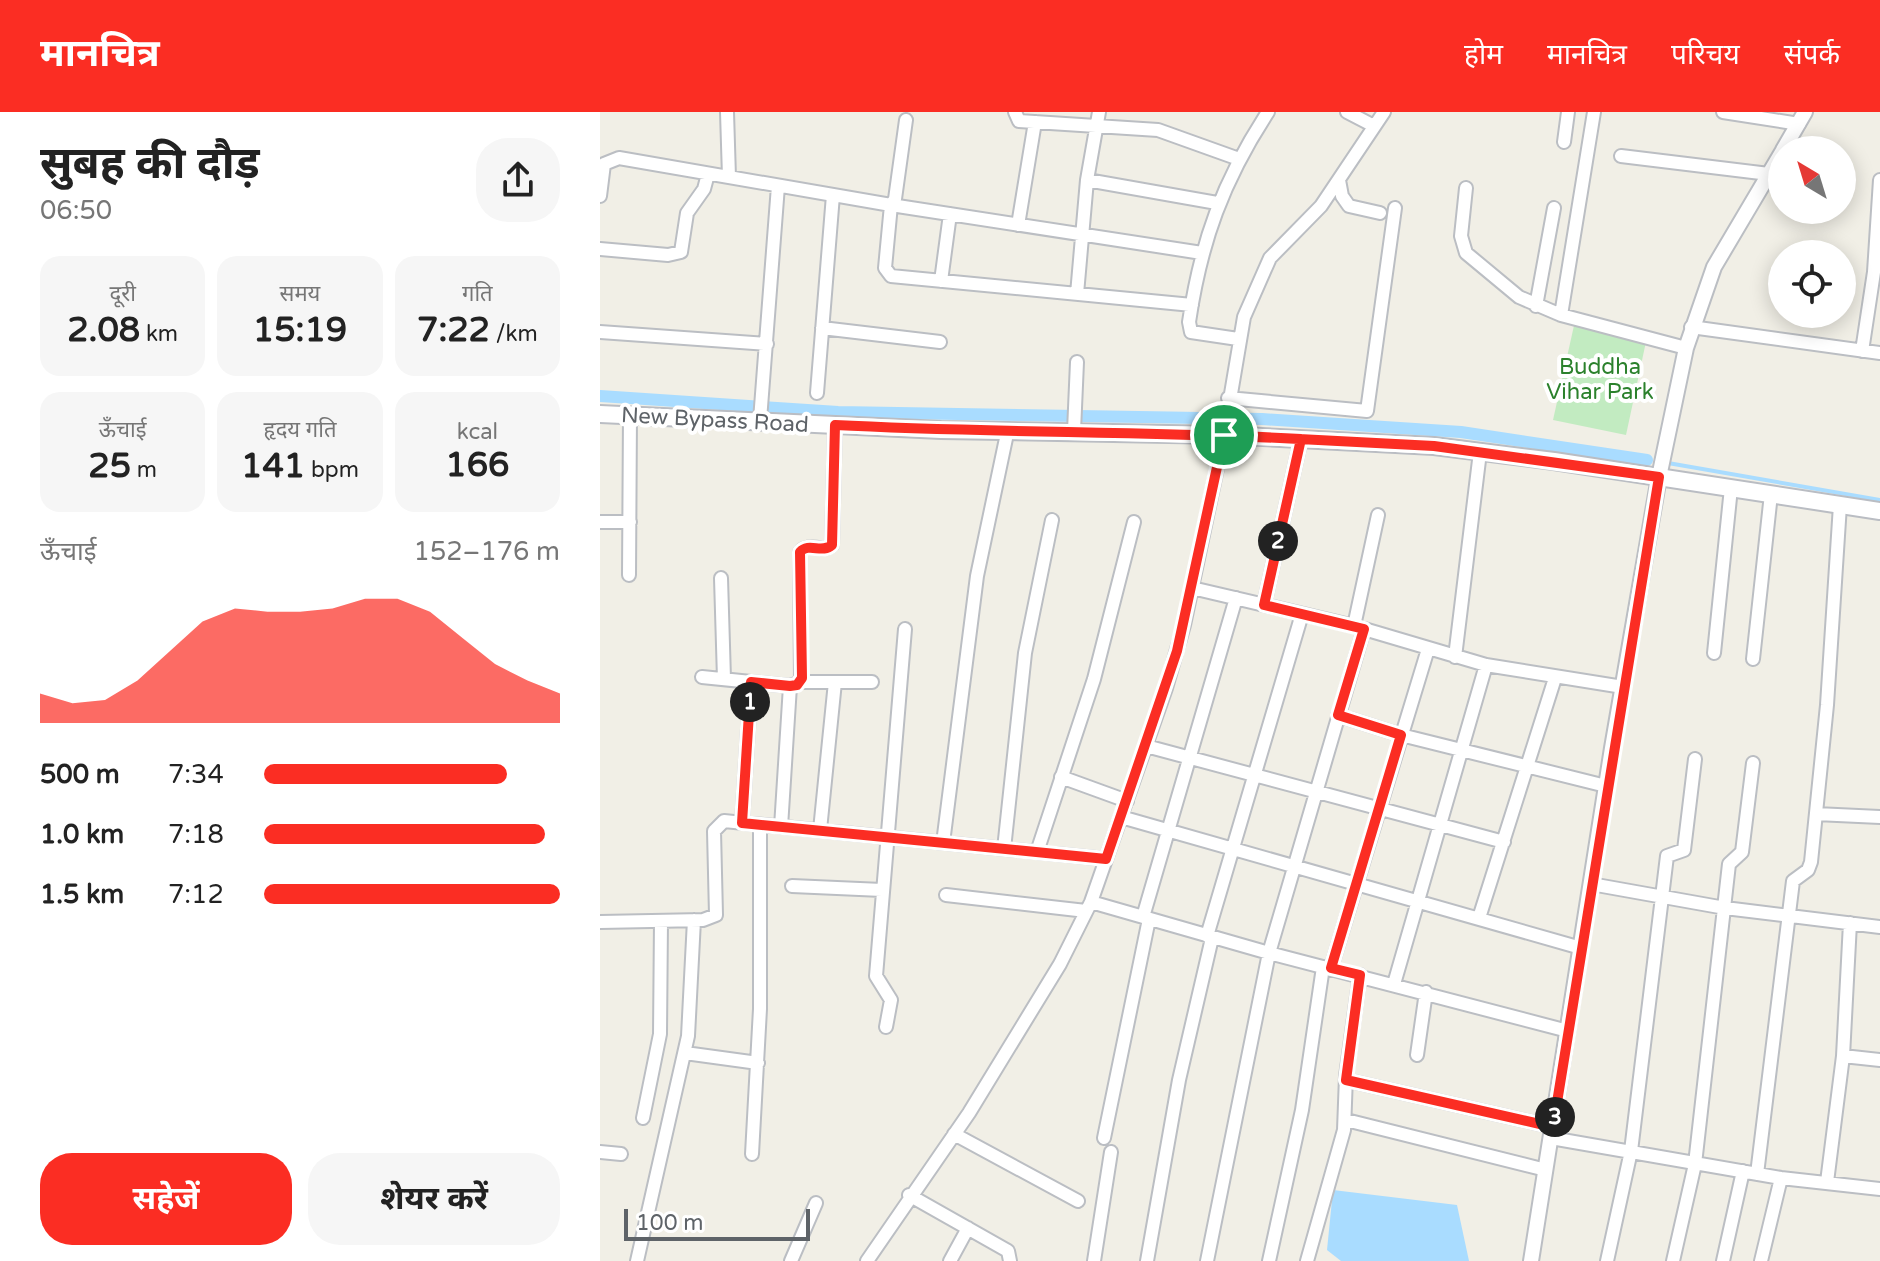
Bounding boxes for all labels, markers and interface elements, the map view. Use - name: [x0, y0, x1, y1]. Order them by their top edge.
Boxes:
- text: मानचित्र: [40, 31, 160, 77]
- text: होम: [1464, 38, 1503, 72]
- text: मानचित्र: [1547, 38, 1627, 72]
- text: परिचय: [1671, 38, 1740, 72]
- text: संपर्क: [1784, 38, 1840, 72]
- north arrow: [1768, 136, 1856, 224]
- map controls: [1768, 136, 1856, 328]
- text: सुबह की दौड़: [40, 138, 260, 191]
- button: share: [476, 138, 560, 222]
- text: 06:50: [40, 195, 112, 226]
- button: locate: [1768, 240, 1856, 328]
- text: दूरी: [109, 281, 136, 307]
- text: समय: [280, 281, 320, 307]
- text: गति: [462, 281, 493, 307]
- text: 2.08: [67, 310, 140, 351]
- text: 15:19: [253, 310, 347, 351]
- text: 7:22: [417, 310, 490, 351]
- text: km: [140, 321, 178, 347]
- text: /km: [490, 321, 538, 347]
- park label: Buddha Vihar Park: [1546, 354, 1654, 405]
- pin: [1190, 401, 1258, 469]
- street label: New Bypass Road: [620, 402, 809, 438]
- icon: arrive: [1202, 413, 1246, 457]
- text: ऊँचाई: [99, 417, 147, 443]
- text: हृदय गति: [264, 417, 336, 443]
- text: kcal: [457, 419, 498, 445]
- text: 166: [445, 445, 509, 486]
- text: 25: [88, 446, 131, 487]
- text: 141: [241, 446, 305, 487]
- text: m: [131, 457, 157, 483]
- text: bpm: [305, 457, 359, 483]
- pin: 2: [1258, 521, 1298, 561]
- text: 2: [1271, 528, 1285, 554]
- text: ऊँचाई: [40, 536, 96, 567]
- text: 152–176 m: [414, 536, 560, 567]
- pin: 1: [730, 682, 770, 722]
- text: 1: [743, 689, 757, 715]
- text: 500 m: [40, 759, 120, 790]
- text: 7:34: [168, 759, 224, 790]
- text: 1.0 km: [40, 819, 124, 850]
- text: 7:18: [168, 819, 224, 850]
- text: 1.5 km: [40, 879, 124, 910]
- text: 7:12: [168, 879, 224, 910]
- pin: 3: [1535, 1097, 1575, 1137]
- text: 3: [1548, 1104, 1562, 1130]
- button: सहेजें: [40, 1153, 292, 1245]
- button: शेयर करें: [308, 1153, 560, 1245]
- scale bar: [624, 1205, 810, 1241]
- text: 100 m: [636, 1210, 703, 1236]

